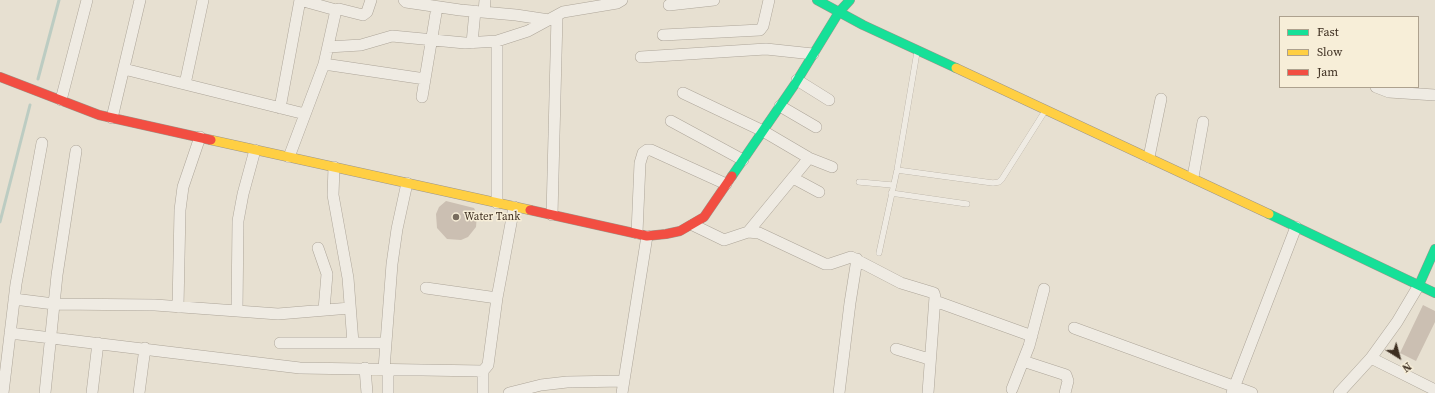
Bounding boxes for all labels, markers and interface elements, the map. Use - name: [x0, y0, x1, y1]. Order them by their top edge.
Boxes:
- legend: [1279, 16, 1419, 88]
- text: Fast: [1317, 24, 1339, 40]
- text: Slow: [1317, 44, 1342, 60]
- text: Jam: [1317, 64, 1338, 80]
- place label: Water Tank: [464, 210, 520, 224]
- marker: Water Tank: [451, 212, 461, 222]
- north arrow: [1379, 337, 1419, 377]
- text: N: [1399, 359, 1414, 375]

